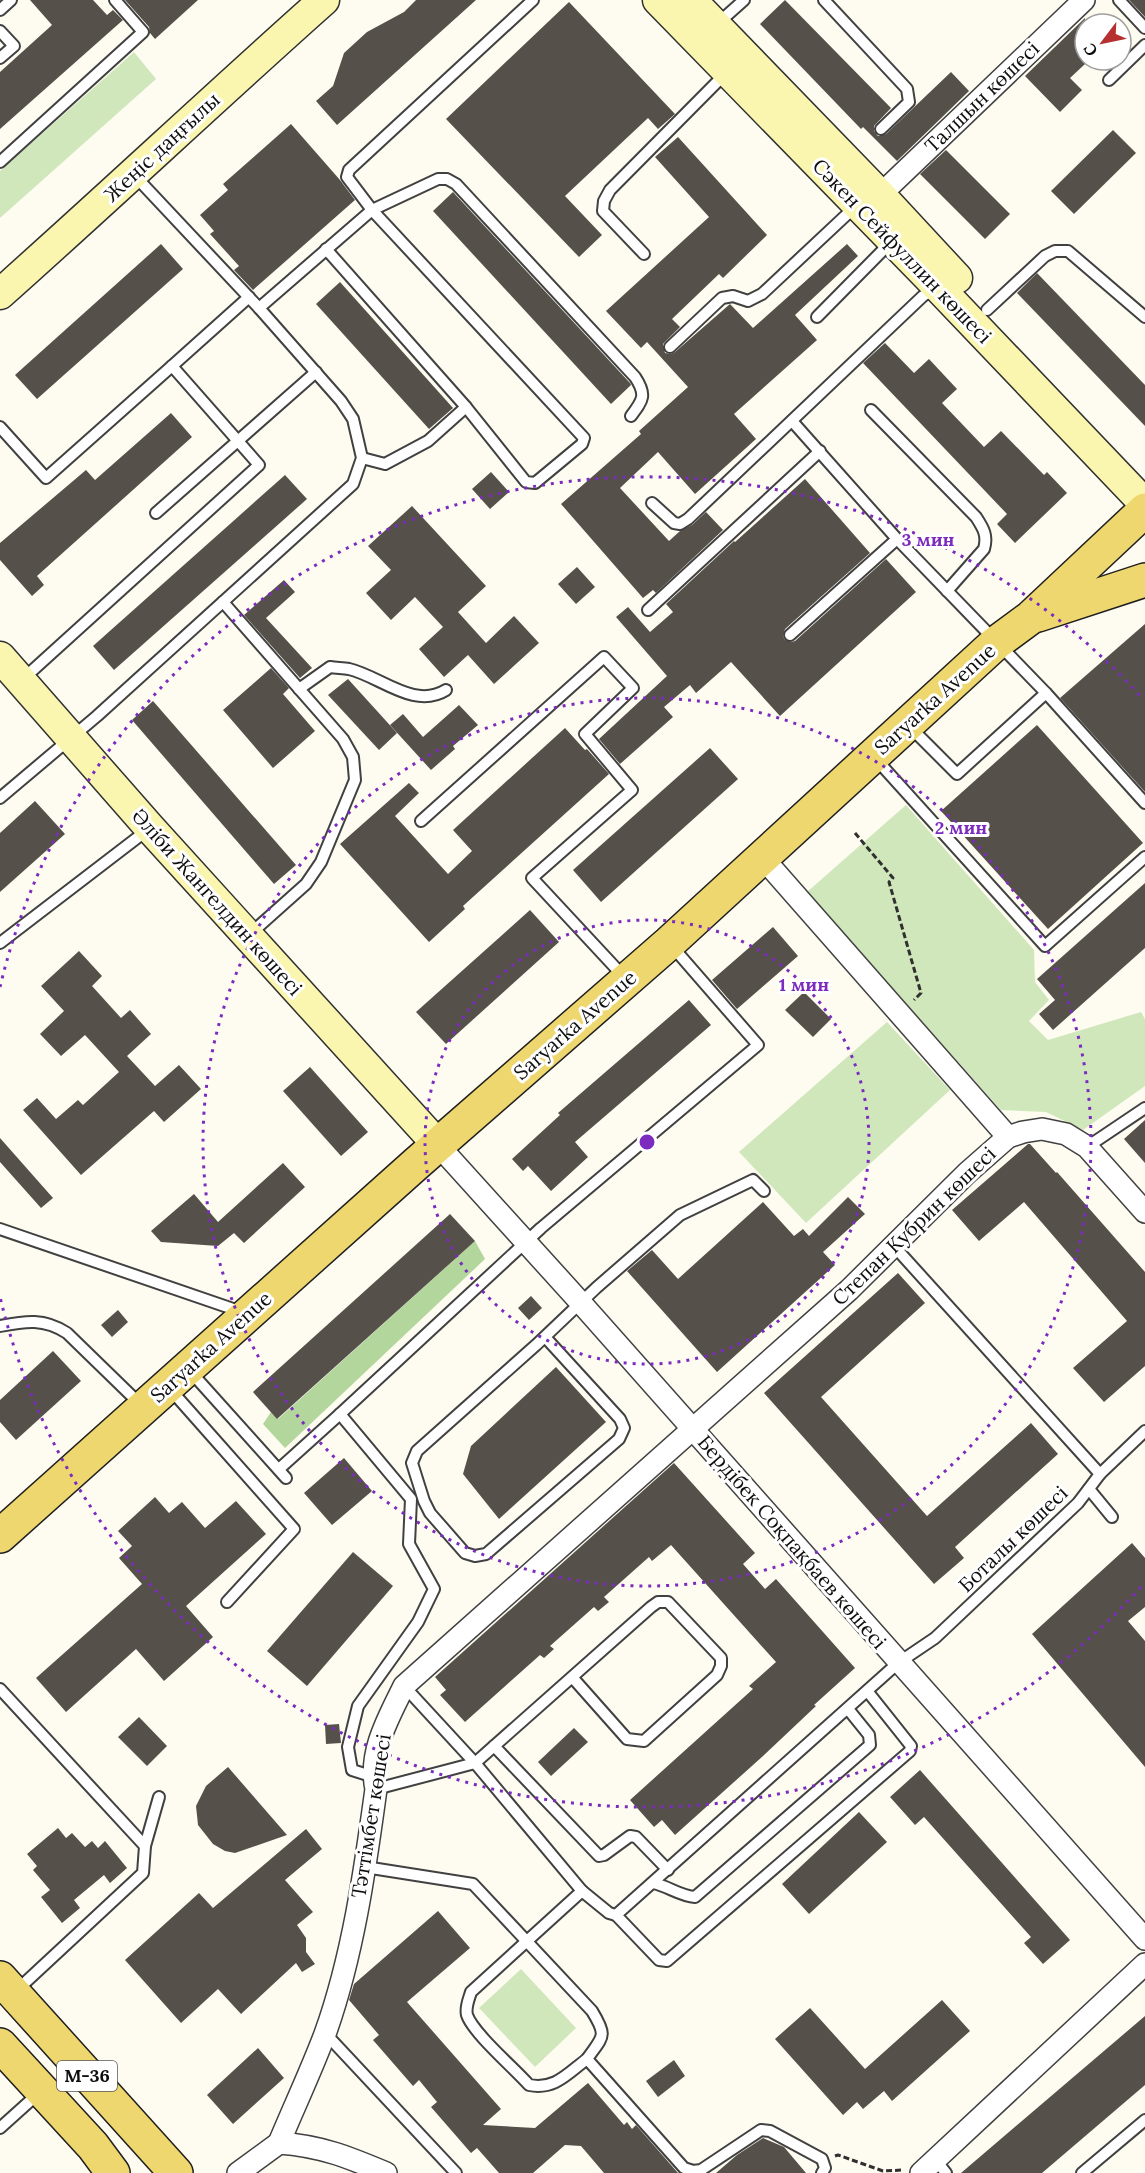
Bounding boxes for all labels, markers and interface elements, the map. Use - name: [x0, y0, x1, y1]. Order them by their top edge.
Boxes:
- north arrow: [1073, 12, 1133, 72]
- street label: Талшын көшесі: [919, 36, 1044, 158]
- text: С: [1079, 40, 1102, 60]
- street label: Жеңіс даңғылы: [99, 87, 225, 207]
- street label: Сәкен Сейфуллин көшесі: [808, 153, 997, 348]
- text: 3 мин: [901, 528, 955, 551]
- street label: Saryarka Avenue: [869, 638, 1000, 760]
- street label: Әліби Жангелдин көшесі: [127, 803, 308, 1000]
- text: 2 мин: [935, 816, 987, 839]
- street label: Saryarka Avenue: [508, 964, 641, 1085]
- text: 1 мин: [779, 973, 829, 996]
- centre of rings: [637, 1132, 657, 1152]
- street label: Степан Кубрин көшесі: [827, 1141, 1001, 1310]
- street label: Saryarka Avenue: [145, 1286, 276, 1408]
- street label: Бердібек Соқпақбаев көшесі: [693, 1430, 892, 1654]
- street label: Боталы көшесі: [953, 1480, 1072, 1597]
- street label: Тәттімбет көшесі: [345, 1732, 396, 1900]
- road number: M-36: [57, 2061, 117, 2091]

